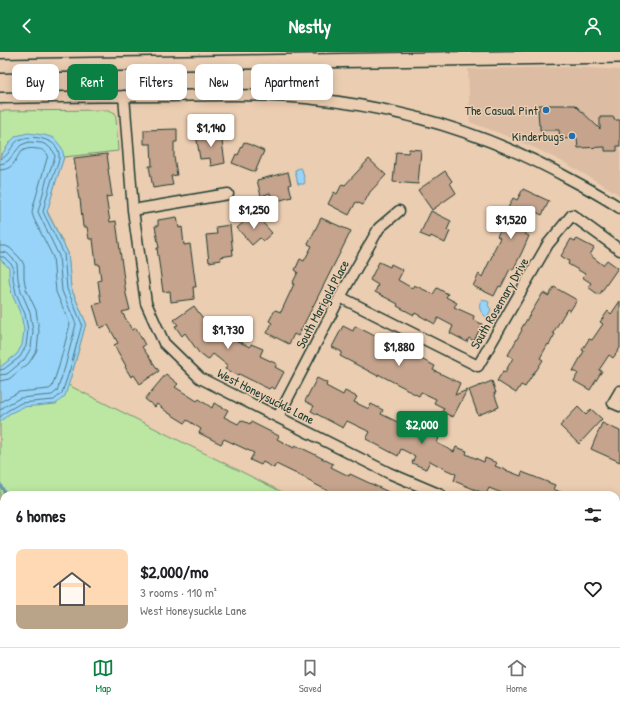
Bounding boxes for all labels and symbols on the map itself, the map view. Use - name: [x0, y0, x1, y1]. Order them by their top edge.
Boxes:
- place label: The Casual Pint: [465, 101, 539, 119]
- marker: The Casual Pint: [541, 105, 551, 115]
- pin: $1,140: [178, 114, 244, 148]
- place label: Kinderbugs: [512, 127, 564, 145]
- marker: Kinderbugs: [567, 131, 577, 141]
- pin: $1,250: [221, 196, 287, 230]
- pin: $1,520: [478, 206, 544, 240]
- street label: South Rosemary Drive: [466, 254, 532, 352]
- street label: South Marigold Place: [291, 257, 353, 351]
- pin: $1,730: [195, 316, 261, 350]
- pin: $1,880: [366, 333, 432, 367]
- street label: West Honeysuckle Lane: [214, 364, 318, 428]
- pin: $2,000: [389, 411, 455, 445]

